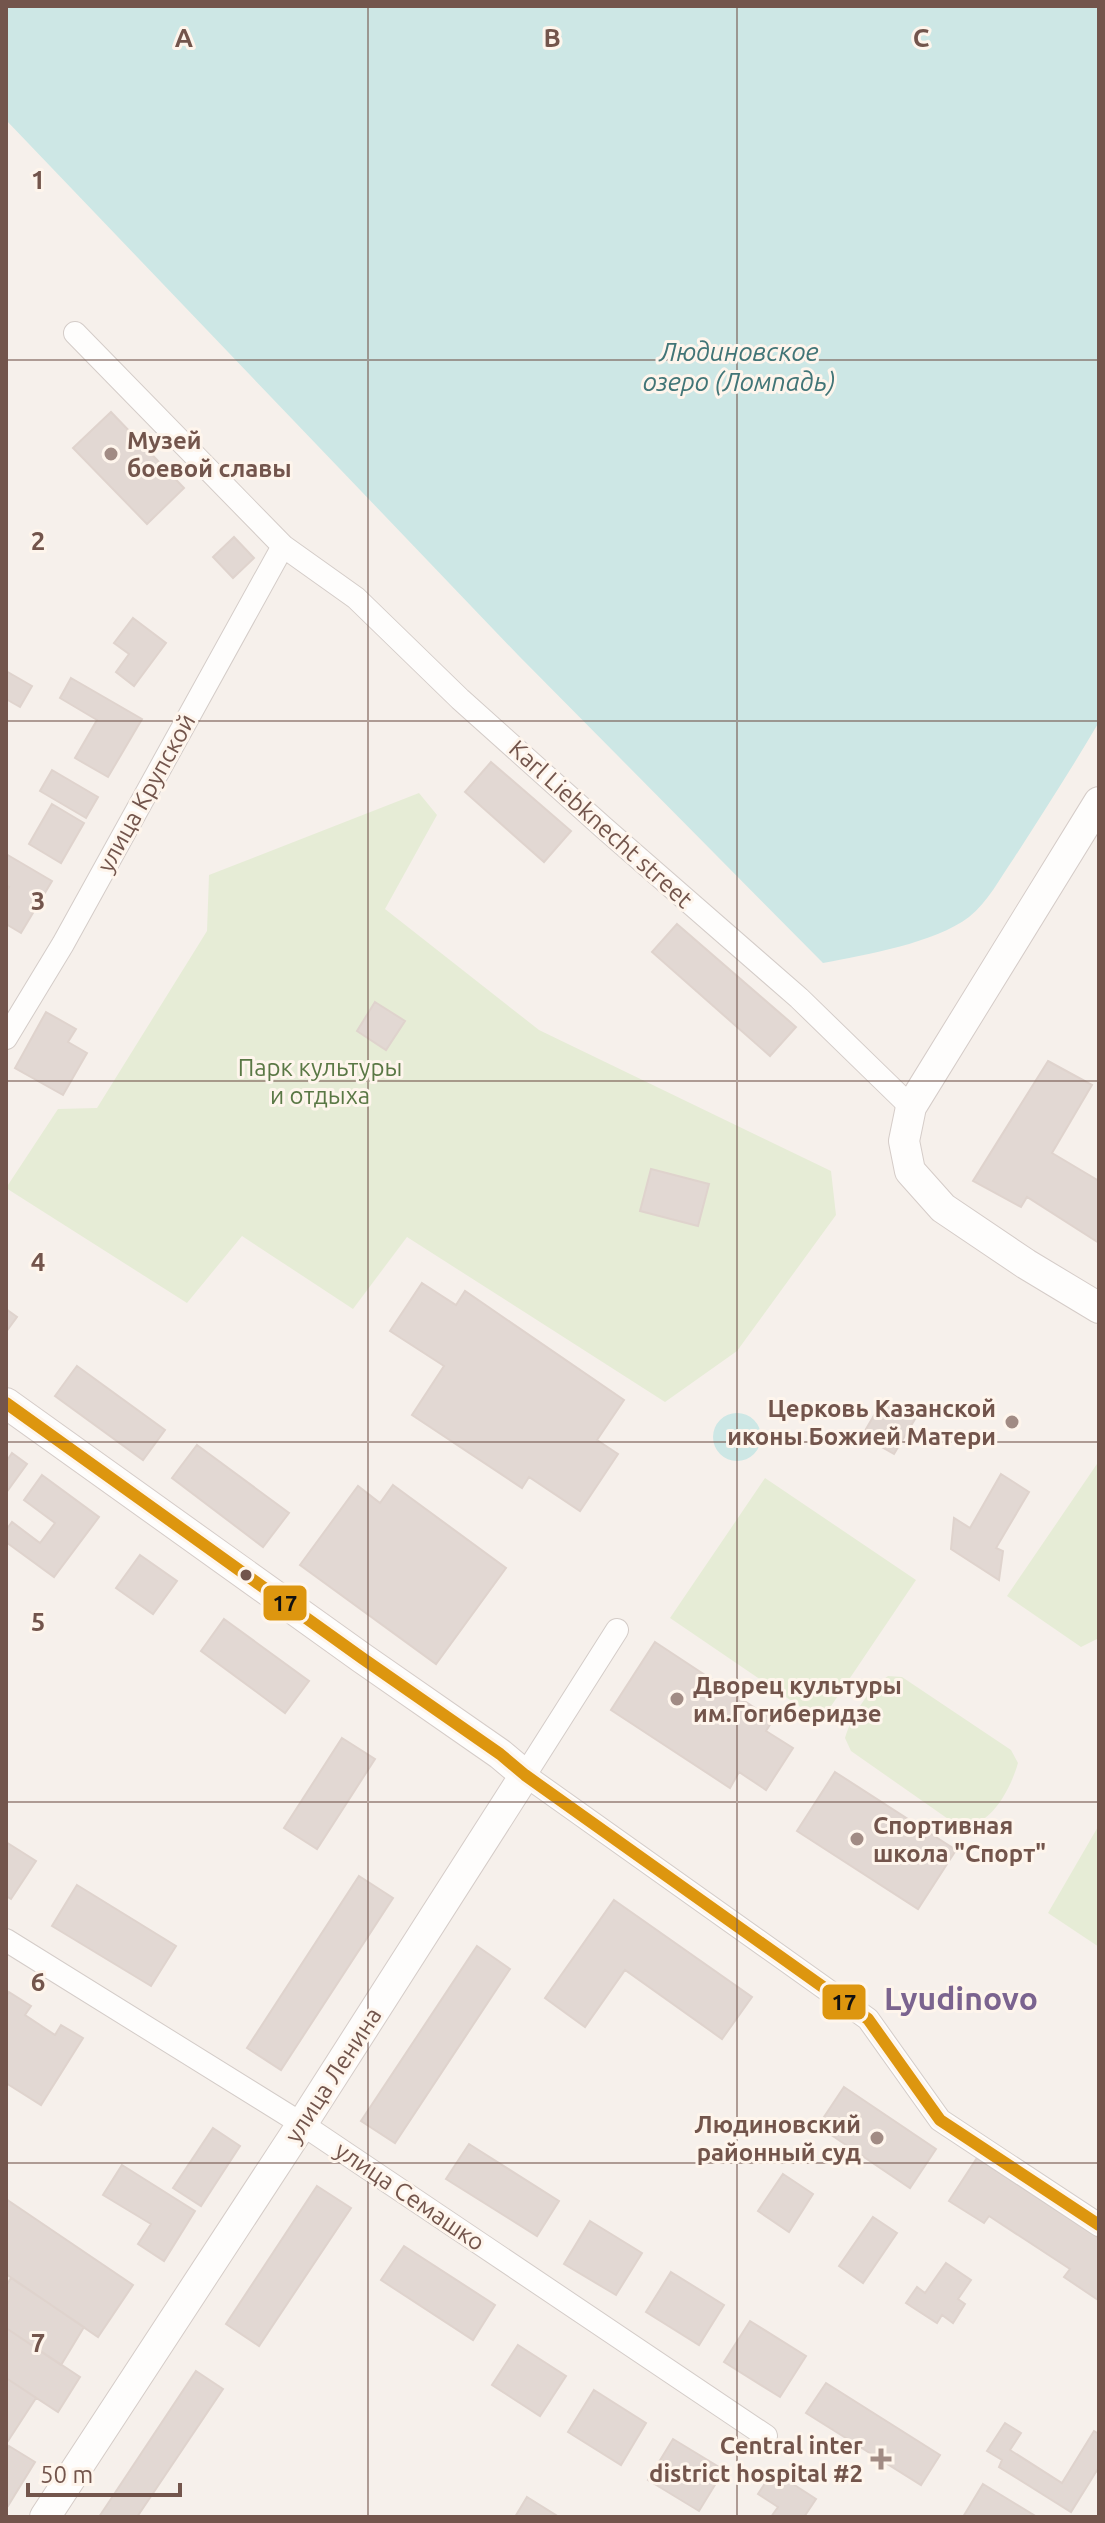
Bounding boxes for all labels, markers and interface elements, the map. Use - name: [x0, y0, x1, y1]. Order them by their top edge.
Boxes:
- text: A: [175, 23, 194, 52]
- text: B: [543, 23, 561, 52]
- text: C: [913, 23, 930, 52]
- text: 1: [31, 165, 45, 194]
- water label: Людиновское озеро (Ломпадь): [643, 337, 835, 396]
- place label: Музей боевой славы: [127, 427, 292, 482]
- marker: Музей боевой славы: [102, 445, 120, 463]
- text: 2: [31, 526, 45, 555]
- street label: улица Крупской: [91, 709, 201, 877]
- street label: Karl Liebknecht street: [504, 735, 698, 914]
- text: 3: [31, 886, 45, 915]
- park label: Парк культуры и отдыха: [238, 1054, 402, 1109]
- text: 4: [31, 1247, 45, 1276]
- place label: Церковь Казанской иконы Божией Матери: [727, 1395, 996, 1450]
- marker: Церковь Казанской иконы Божией Матери: [1003, 1413, 1021, 1431]
- unlabelled marker: [238, 1567, 254, 1583]
- line badge: 17: [262, 1584, 308, 1622]
- text: 17: [273, 1590, 297, 1615]
- text: 5: [31, 1607, 45, 1636]
- place label: Дворец культуры им.Гогиберидзе: [693, 1672, 902, 1727]
- marker: Дворец культуры им.Гогиберидзе: [668, 1690, 686, 1708]
- place label: Спортивная школа "Спорт": [873, 1812, 1046, 1867]
- marker: Спортивная школа "Спорт": [848, 1830, 866, 1848]
- text: 6: [31, 1967, 45, 1996]
- district label: Lyudinovo: [884, 1980, 1038, 2016]
- line badge: 17: [821, 1983, 867, 2021]
- text: 17: [832, 1989, 856, 2014]
- street label: улица Ленина: [279, 2002, 387, 2148]
- place label: Людиновский районный суд: [694, 2111, 861, 2166]
- marker: Людиновский районный суд: [868, 2129, 886, 2147]
- street label: улица Семашко: [330, 2136, 490, 2256]
- text: 7: [31, 2328, 45, 2357]
- place label: Central inter district hospital #2: [649, 2432, 863, 2487]
- scale bar: [28, 2447, 180, 2497]
- marker: Central inter district hospital #2: [870, 2448, 892, 2470]
- text: 50 m: [40, 2461, 93, 2488]

